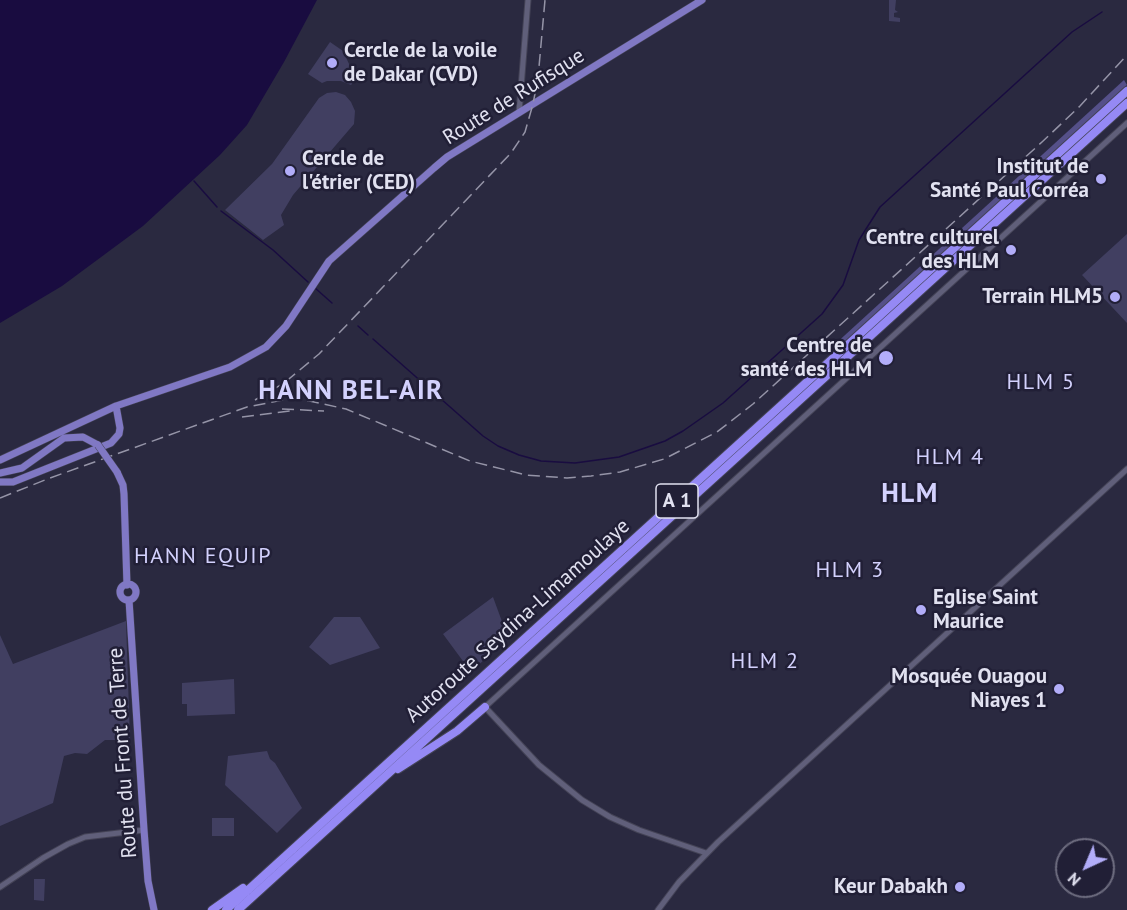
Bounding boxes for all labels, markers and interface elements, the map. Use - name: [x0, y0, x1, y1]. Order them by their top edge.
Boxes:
- place label: Cercle de la voile de Dakar (CVD): [344, 38, 497, 88]
- street label: Route de Rufisque: [439, 43, 589, 151]
- marker: Cercle de la voile de Dakar (CVD): [325, 56, 339, 70]
- place label: Cercle de l'étrier (CED): [302, 146, 415, 196]
- place label: Institut de Santé Paul Corréa: [930, 154, 1089, 204]
- marker: Cercle de l'étrier (CED): [283, 164, 297, 178]
- marker: Institut de Santé Paul Corréa: [1094, 172, 1108, 186]
- place label: Centre culturel des HLM: [866, 225, 999, 275]
- marker: Centre culturel des HLM: [1004, 243, 1018, 257]
- place label: Terrain HLM5: [982, 284, 1103, 310]
- marker: Terrain HLM5: [1108, 290, 1122, 304]
- place label: Centre de santé des HLM: [741, 333, 872, 383]
- marker: Centre de santé des HLM: [877, 349, 895, 367]
- district label: HLM 5: [1007, 370, 1075, 396]
- district label: HANN BEL-AIR: [258, 375, 444, 407]
- district label: HLM 4: [916, 445, 984, 471]
- district label: HLM: [881, 478, 939, 510]
- road number: A 1: [656, 484, 698, 518]
- street label: Autoroute Seydina-Limamoulaye: [401, 514, 635, 728]
- district label: HANN EQUIP: [134, 544, 272, 570]
- district label: HLM 3: [816, 558, 884, 584]
- place label: Eglise Saint Maurice: [933, 585, 1038, 635]
- marker: Eglise Saint Maurice: [914, 603, 928, 617]
- street label: Route du Front de Terre: [103, 647, 143, 859]
- district label: HLM 2: [731, 649, 799, 675]
- place label: Mosquée Ouagou Niayes 1: [891, 664, 1047, 714]
- marker: Mosquée Ouagou Niayes 1: [1052, 682, 1066, 696]
- north arrow: [1055, 838, 1115, 898]
- text: N: [1063, 869, 1085, 890]
- place label: Keur Dabakh: [834, 874, 948, 900]
- marker: Keur Dabakh: [953, 880, 967, 894]

